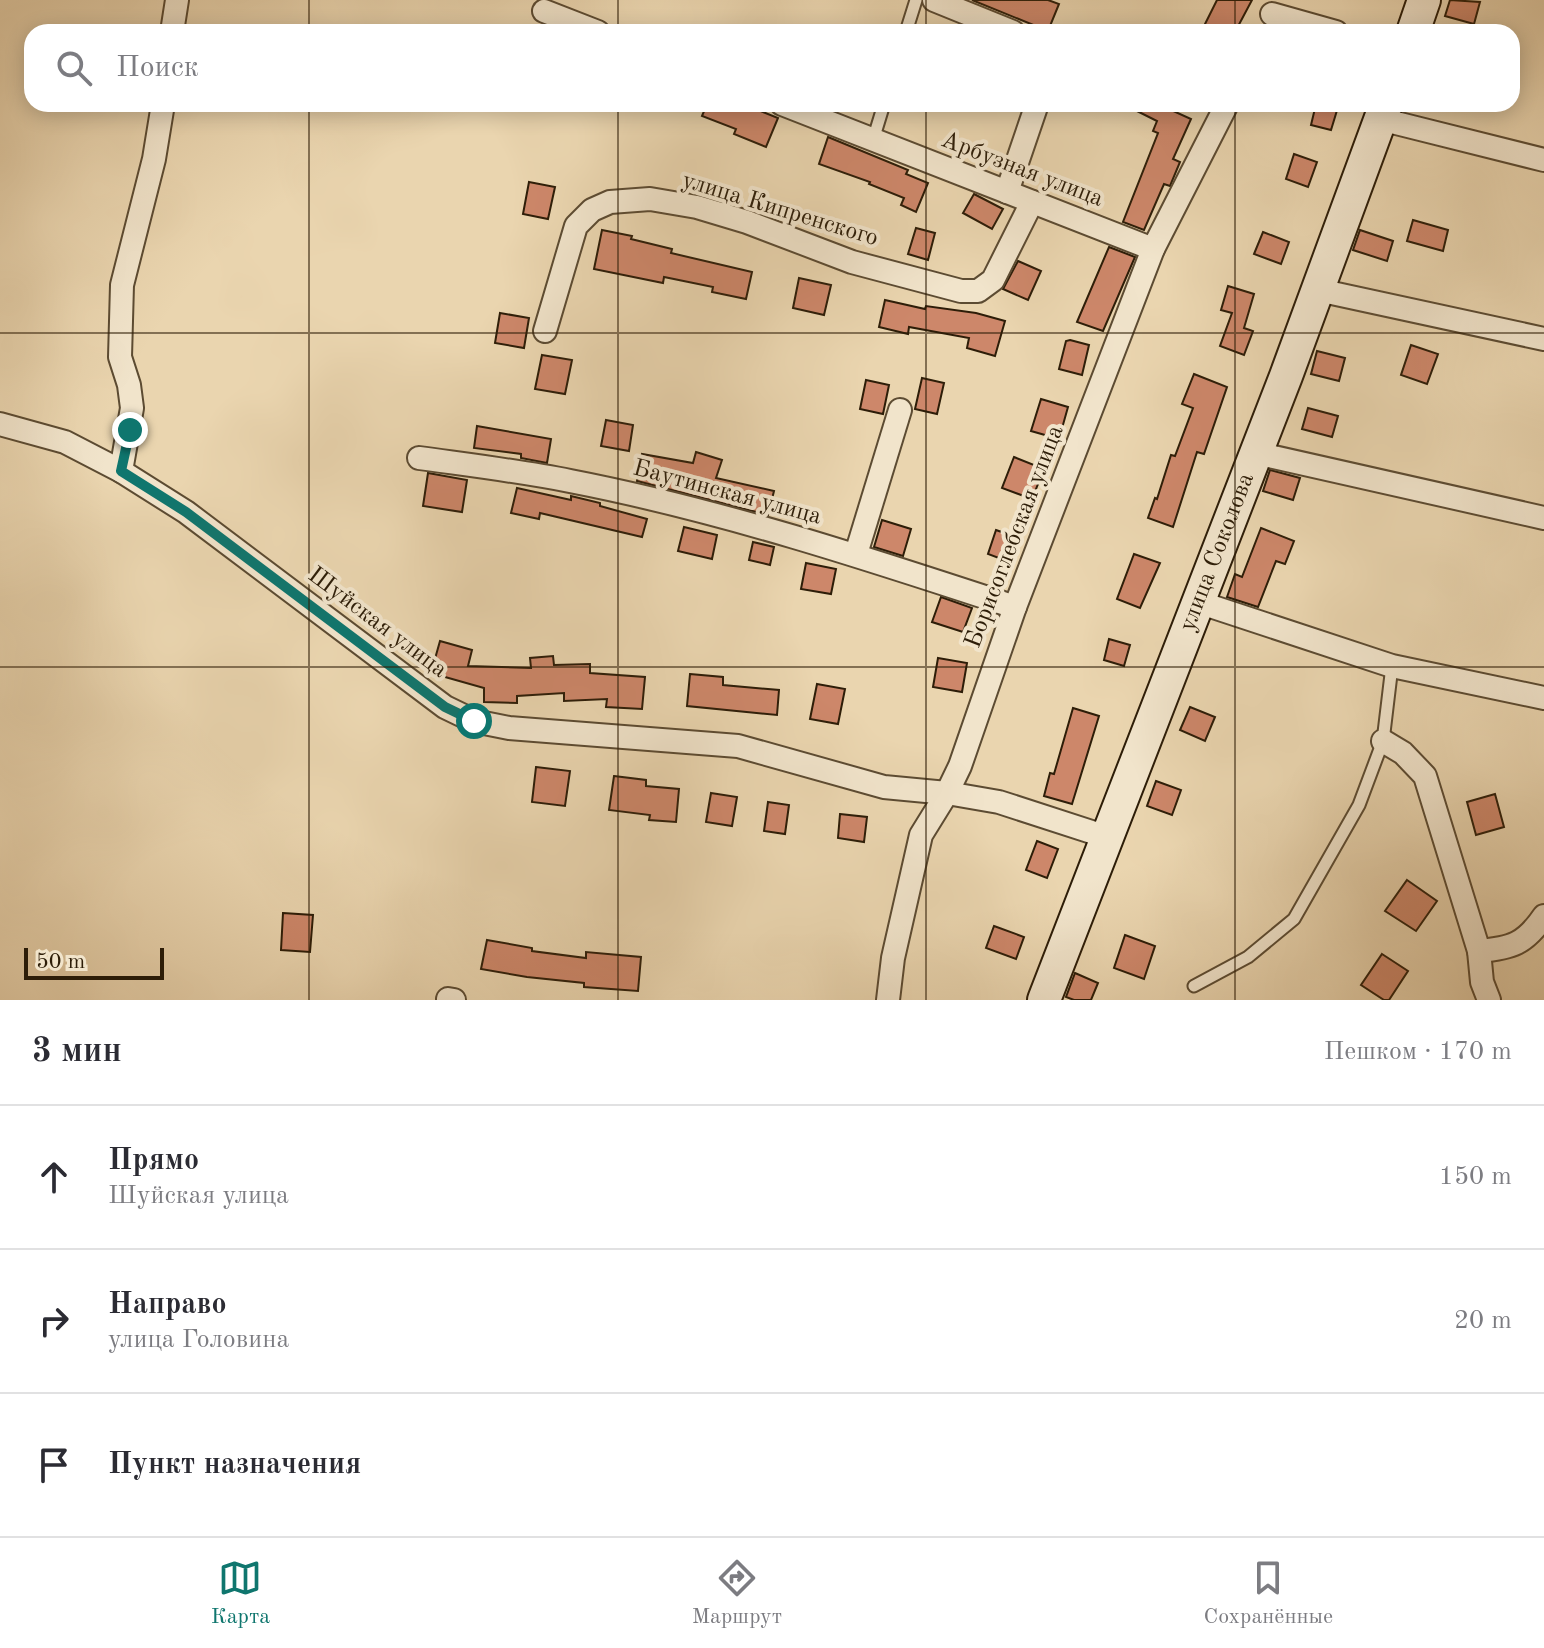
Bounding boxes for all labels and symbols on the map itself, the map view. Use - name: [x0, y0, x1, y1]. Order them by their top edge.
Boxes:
- street label: Арбузная улица: [938, 128, 1106, 212]
- street label: улица Кипренского: [679, 169, 881, 251]
- route end: [112, 412, 148, 448]
- street label: Борисоглебская улица: [961, 422, 1069, 652]
- street label: Баутинская улица: [630, 456, 824, 530]
- street label: улица Соколова: [1176, 470, 1259, 635]
- street label: Шуйская улица: [303, 563, 451, 683]
- route start: [456, 703, 492, 739]
- scale bar: [24, 944, 164, 980]

